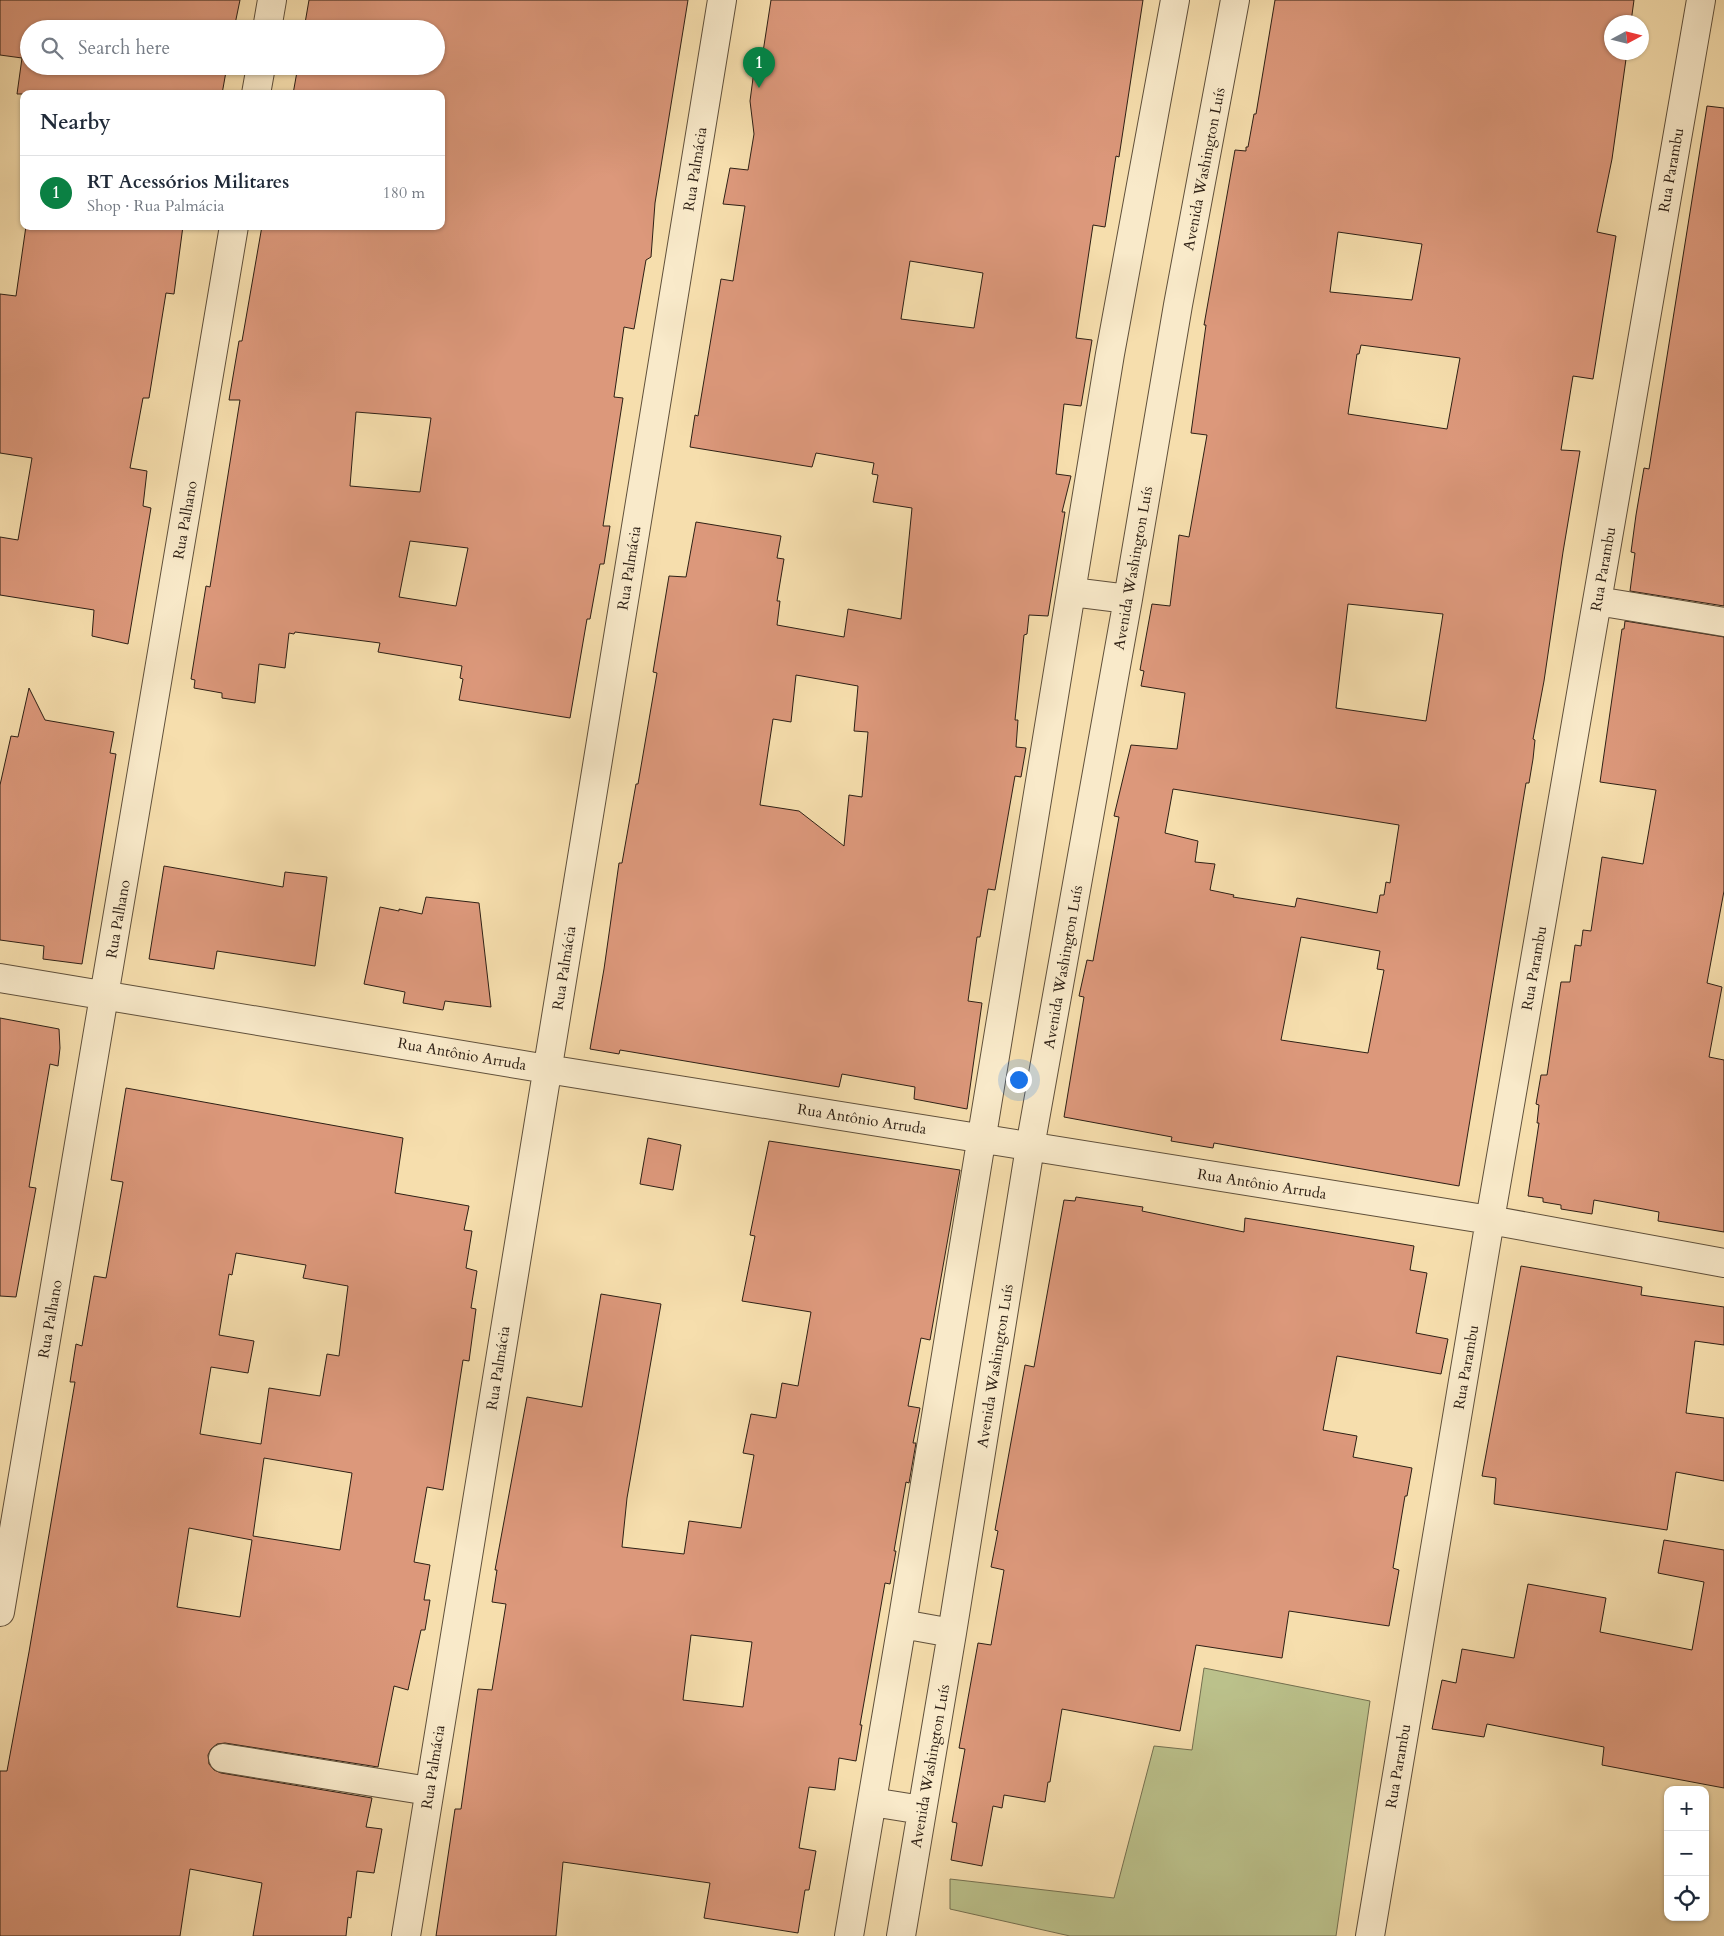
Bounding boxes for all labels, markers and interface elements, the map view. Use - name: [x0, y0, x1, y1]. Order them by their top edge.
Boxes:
- north arrow: [1604, 15, 1649, 60]
- search box: [20, 20, 445, 75]
- icon: search: [38, 34, 66, 62]
- text: Search here: [78, 35, 170, 61]
- pin: 1: [743, 47, 775, 88]
- street label: Avenida Washington Luís: [1178, 86, 1230, 252]
- text: Nearby: [40, 108, 111, 137]
- street label: Rua Palmácia: [678, 125, 712, 213]
- street label: Rua Parambu: [1654, 126, 1688, 214]
- text: RT Acessórios Militares: [87, 169, 289, 195]
- text: 1: [52, 182, 60, 204]
- text: 180 m: [383, 182, 425, 204]
- text: Shop · Rua Palmácia: [87, 195, 224, 217]
- street label: Rua Palhano: [168, 479, 202, 561]
- street label: Avenida Washington Luís: [1109, 485, 1157, 651]
- street label: Rua Palmácia: [612, 524, 646, 612]
- street label: Rua Parambu: [1586, 525, 1620, 613]
- street label: Rua Palhano: [101, 878, 135, 960]
- street label: Avenida Washington Luís: [1039, 884, 1087, 1050]
- street label: Rua Palmácia: [547, 924, 581, 1012]
- street label: Rua Parambu: [1517, 924, 1551, 1012]
- street label: Rua Antônio Arruda: [396, 1033, 528, 1075]
- your location: [1006, 1067, 1032, 1093]
- street label: Rua Antônio Arruda: [796, 1099, 928, 1139]
- street label: Rua Antônio Arruda: [1196, 1164, 1328, 1204]
- street label: Rua Palhano: [33, 1278, 67, 1360]
- street label: Avenida Washington Luís: [972, 1283, 1018, 1449]
- street label: Rua Parambu: [1449, 1323, 1483, 1411]
- street label: Rua Palmácia: [481, 1324, 515, 1412]
- street label: Avenida Washington Luís: [906, 1683, 954, 1849]
- street label: Rua Parambu: [1381, 1722, 1415, 1810]
- street label: Rua Palmácia: [416, 1723, 450, 1811]
- map controls: [1664, 1786, 1709, 1921]
- button: +: [1664, 1786, 1709, 1831]
- button: −: [1664, 1831, 1709, 1876]
- button: locate: [1664, 1876, 1709, 1921]

